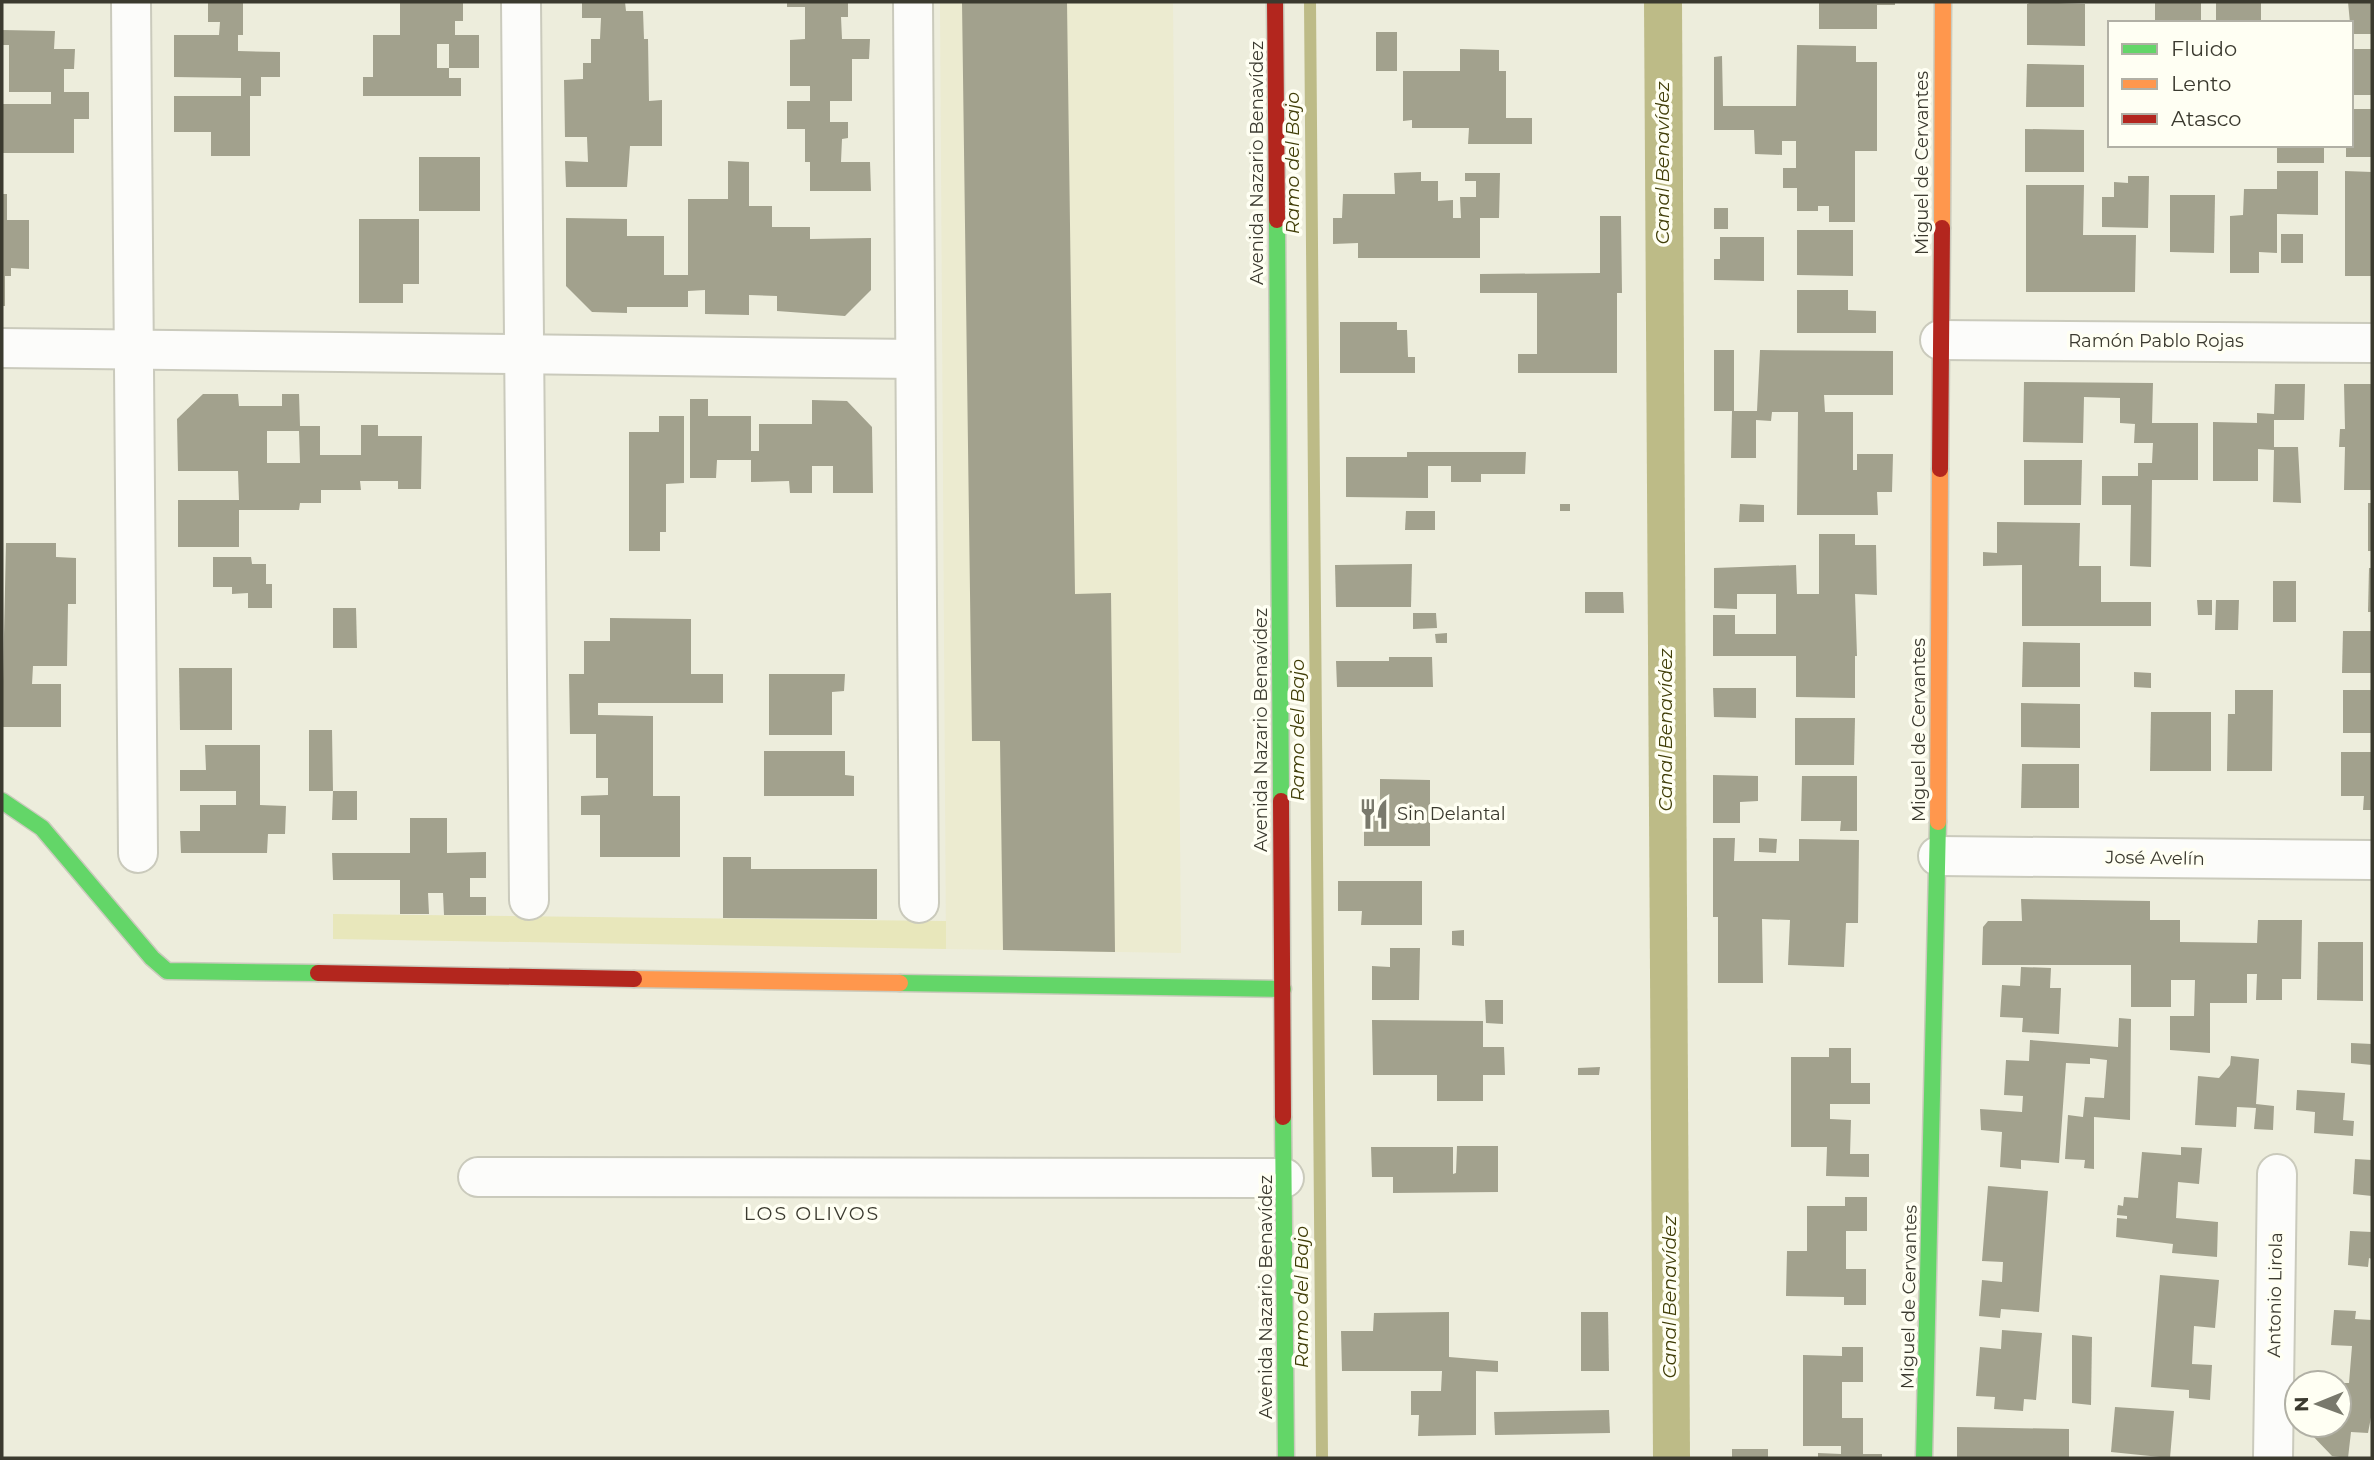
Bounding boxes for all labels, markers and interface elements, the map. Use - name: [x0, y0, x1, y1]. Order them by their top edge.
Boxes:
- legend: [2108, 21, 2353, 147]
- text: Fluido: [2171, 36, 2237, 61]
- street label: Avenida Nazario Benavídez: [1246, 41, 1268, 285]
- street label: Miguel de Cervantes: [1911, 71, 1933, 255]
- text: Lento: [2171, 71, 2231, 96]
- water label: Canal Benavídez: [1651, 81, 1674, 244]
- water label: Ramo del Bajo: [1281, 92, 1304, 234]
- text: Atasco: [2171, 106, 2242, 131]
- street label: Ramón Pablo Rojas: [2068, 330, 2244, 352]
- street label: Avenida Nazario Benavídez: [1250, 608, 1272, 852]
- street label: Miguel de Cervantes: [1908, 638, 1930, 822]
- water label: Canal Benavídez: [1654, 648, 1677, 811]
- water label: Ramo del Bajo: [1286, 659, 1309, 801]
- restaurant icon: Sin Delantal: [1357, 797, 1391, 831]
- place label: Sin Delantal: [1397, 803, 1506, 825]
- street label: José Avelín: [2104, 846, 2205, 870]
- street label: Avenida Nazario Benavídez: [1255, 1175, 1277, 1419]
- district label: LOS OLIVOS: [744, 1202, 880, 1225]
- street label: Miguel de Cervantes: [1896, 1205, 1922, 1389]
- water label: Canal Benavídez: [1658, 1215, 1681, 1378]
- water label: Ramo del Bajo: [1290, 1226, 1313, 1368]
- street label: Antonio Lirola: [2263, 1232, 2287, 1358]
- north arrow: [2283, 1369, 2353, 1439]
- text: N: [2290, 1396, 2313, 1412]

